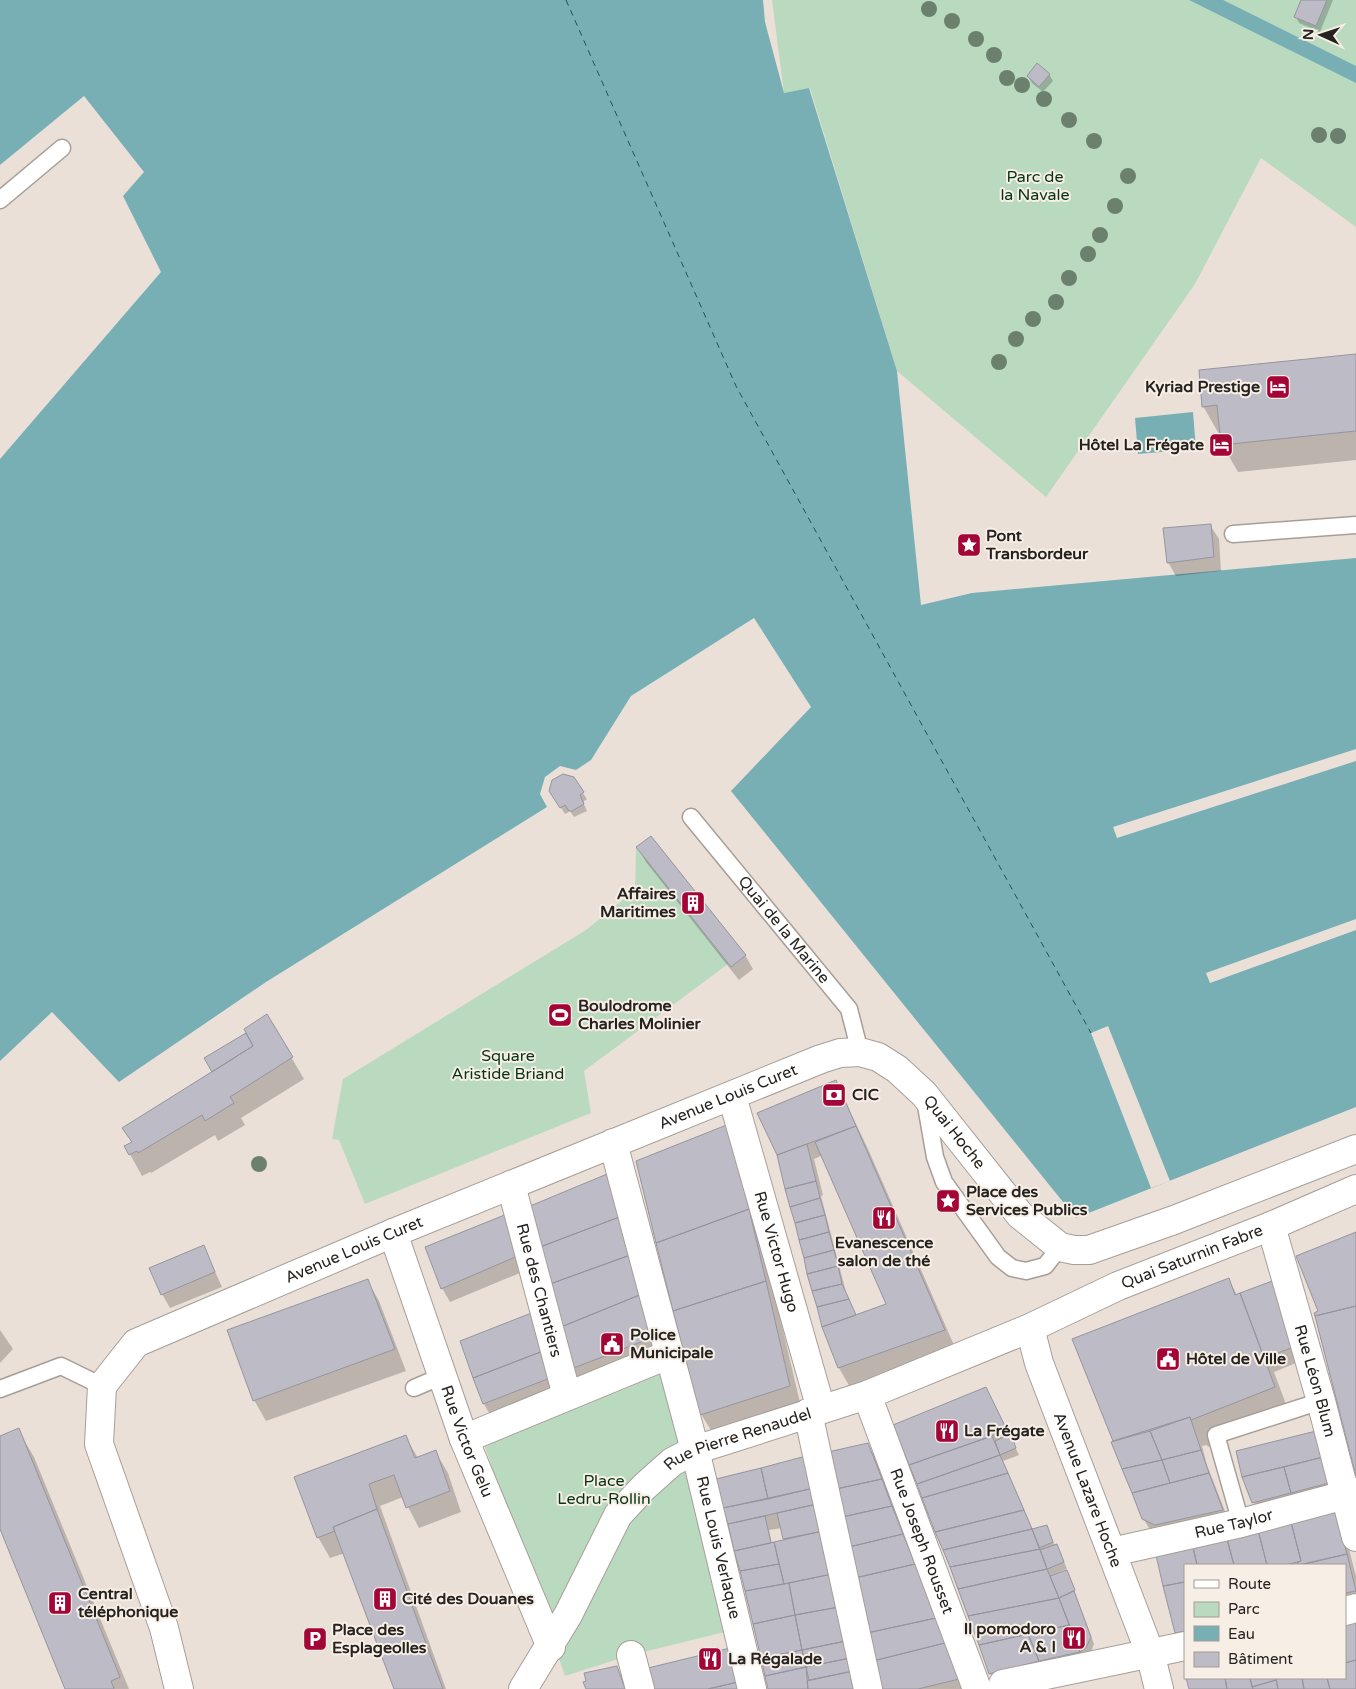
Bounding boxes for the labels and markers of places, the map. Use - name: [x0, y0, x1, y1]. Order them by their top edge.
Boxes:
- hotel icon: Kyriad Prestige: [1265, 374, 1291, 400]
- place label: Kyriad Prestige: [1145, 377, 1260, 397]
- hotel icon: Hôtel La Frégate: [1208, 432, 1234, 458]
- place label: Hôtel La Frégate: [1079, 435, 1204, 455]
- place label: Pont Transbordeur: [985, 526, 1089, 564]
- place icon: Pont Transbordeur: [956, 532, 982, 558]
- place label: Affaires Maritimes: [600, 884, 676, 922]
- building icon: Affaires Maritimes: [680, 890, 706, 916]
- place label: Boulodrome Charles Molinier: [578, 996, 702, 1034]
- sports icon: Boulodrome Charles Molinier: [547, 1002, 573, 1028]
- bank icon: CIC: [821, 1082, 847, 1108]
- place label: CIC: [852, 1085, 879, 1105]
- place label: Place des Services Publics: [966, 1182, 1088, 1220]
- place icon: Place des Services Publics: [935, 1188, 961, 1214]
- restaurant icon: Evanescence salon de thé: [871, 1205, 897, 1231]
- place label: Evanescence salon de thé: [835, 1233, 933, 1271]
- place label: Police Municipale: [630, 1325, 713, 1363]
- public building icon: Police Municipale: [599, 1331, 625, 1357]
- public building icon: Hôtel de Ville: [1155, 1346, 1181, 1372]
- place label: Hôtel de Ville: [1186, 1349, 1286, 1369]
- restaurant icon: La Frégate: [934, 1418, 960, 1444]
- place label: La Frégate: [964, 1421, 1045, 1441]
- place label: Central téléphonique: [77, 1584, 178, 1622]
- building icon: Cité des Douanes: [372, 1586, 398, 1612]
- place label: Cité des Douanes: [402, 1589, 534, 1609]
- building icon: Central téléphonique: [47, 1590, 73, 1616]
- place label: Il pomodoro A & I: [964, 1619, 1056, 1657]
- place label: Place des Esplageolles: [332, 1620, 427, 1658]
- restaurant icon: Il pomodoro A & I: [1061, 1625, 1087, 1651]
- parking icon: Place des Esplageolles: [302, 1626, 328, 1652]
- restaurant icon: La Régalade: [697, 1646, 723, 1672]
- place label: La Régalade: [728, 1649, 822, 1669]

